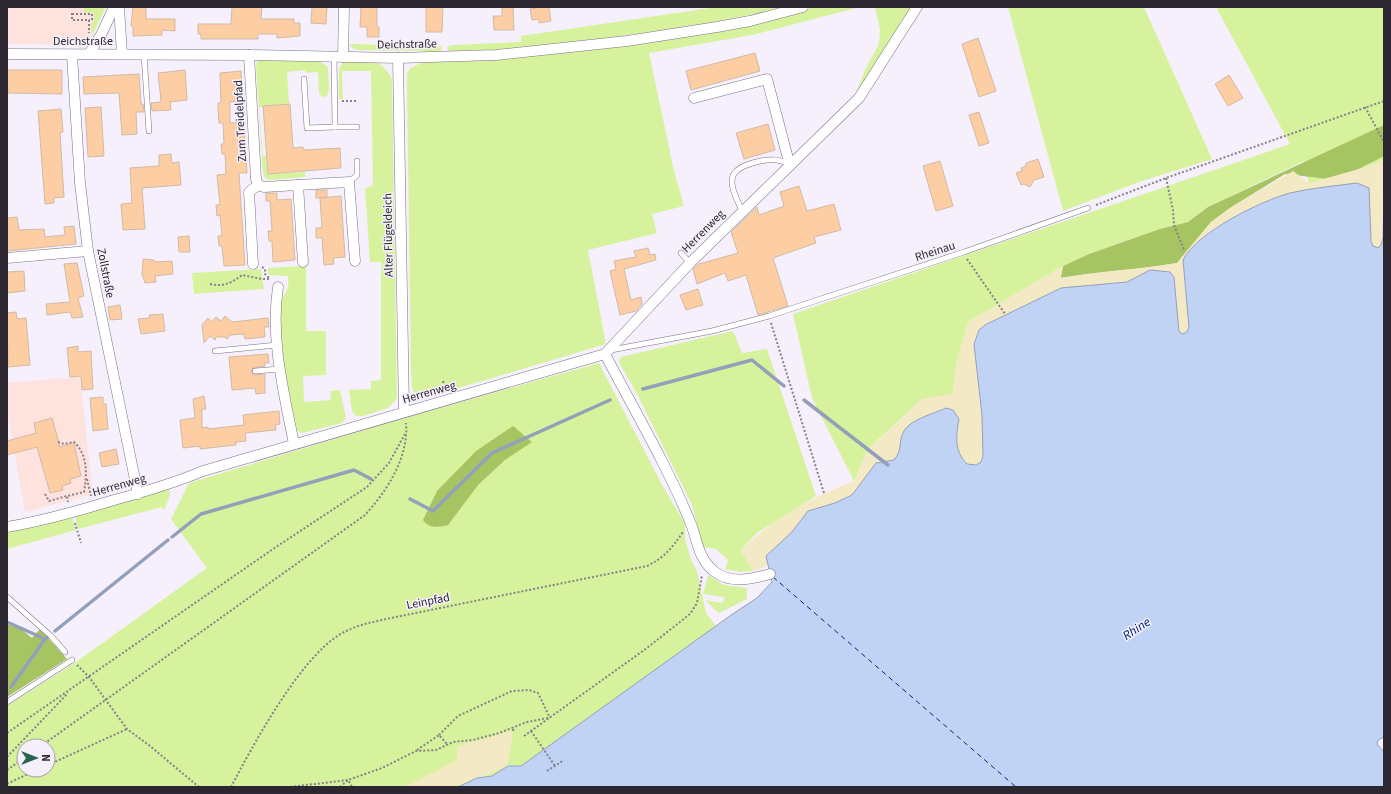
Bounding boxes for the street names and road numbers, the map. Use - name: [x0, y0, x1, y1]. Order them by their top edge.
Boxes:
- street label: Deichstraße: [53, 33, 113, 50]
- street label: Deichstraße: [377, 35, 437, 54]
- street label: Zum Treidelpfad: [230, 79, 251, 162]
- street label: Alter Flügeldeich: [379, 193, 398, 277]
- street label: Herrenweg: [678, 206, 729, 257]
- street label: Rheinau: [913, 237, 957, 266]
- street label: Zollstraße: [92, 247, 119, 300]
- street label: Herrenweg: [400, 377, 458, 408]
- street label: Herrenweg: [90, 470, 148, 501]
- street label: Leinpfad: [405, 589, 451, 614]

